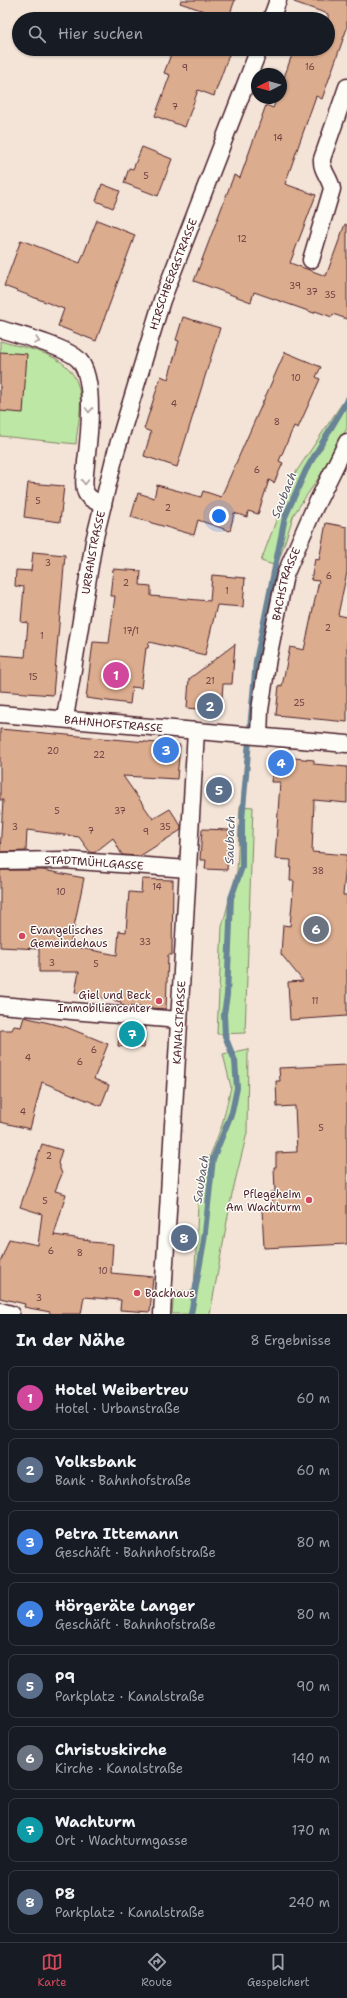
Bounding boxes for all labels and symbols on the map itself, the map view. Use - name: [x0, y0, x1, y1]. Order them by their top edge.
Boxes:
- house number: 16: [305, 61, 315, 73]
- house number: 9: [182, 62, 188, 74]
- north arrow: [251, 68, 287, 104]
- house number: 7: [172, 101, 178, 113]
- house number: 14: [273, 132, 283, 144]
- house number: 5: [143, 170, 149, 182]
- street label: HIRSCHBERGSTRASSE: [146, 216, 200, 332]
- house number: 12: [237, 233, 247, 245]
- house number: 39: [289, 280, 301, 292]
- house number: 37: [306, 286, 318, 298]
- house number: 35: [324, 289, 336, 301]
- one-way arrow: [33, 336, 40, 345]
- house number: 10: [291, 372, 301, 384]
- house number: 4: [171, 398, 177, 410]
- one-way arrow: [85, 407, 93, 413]
- house number: 8: [274, 416, 280, 428]
- house number: 6: [254, 464, 260, 476]
- water label: Saubach: [267, 469, 301, 521]
- one-way arrow: [81, 479, 89, 485]
- house number: 5: [35, 495, 41, 507]
- house number: 2: [165, 502, 171, 514]
- your location: [209, 506, 229, 526]
- street label: URBANSTRASSE: [78, 509, 109, 595]
- street label: BACHSTRASSE: [268, 545, 304, 622]
- house number: 3: [45, 557, 51, 569]
- house number: 6: [326, 570, 332, 582]
- house number: 2: [123, 577, 129, 589]
- house number: 1: [225, 585, 229, 597]
- house number: 2: [325, 622, 331, 634]
- house number: 17/1: [123, 625, 139, 637]
- house number: 1: [40, 630, 44, 642]
- pin: 1: [103, 660, 129, 690]
- house number: 15: [28, 671, 38, 683]
- house number: 21: [205, 675, 215, 687]
- pin: 2: [197, 691, 223, 721]
- house number: 25: [293, 697, 305, 709]
- street label: BAHNHOFSTRASSE: [63, 712, 164, 736]
- pin: 3: [153, 735, 179, 765]
- house number: 20: [47, 745, 59, 757]
- pin: 4: [268, 748, 294, 778]
- house number: 22: [93, 749, 105, 761]
- pin: 5: [206, 775, 232, 805]
- house number: 5: [54, 805, 60, 817]
- house number: 37: [114, 805, 126, 817]
- water label: Saubach: [221, 815, 239, 865]
- house number: 3: [12, 821, 18, 833]
- house number: 35: [159, 821, 171, 833]
- house number: 7: [88, 825, 94, 837]
- house number: 9: [143, 826, 149, 838]
- street label: STADTMÜHLGASSE: [44, 853, 144, 873]
- house number: 38: [312, 865, 324, 877]
- house number: 14: [152, 881, 162, 893]
- house number: 10: [56, 886, 66, 898]
- pin: 6: [303, 914, 329, 944]
- place label: Evangelisches Gemeindehaus: [30, 923, 108, 951]
- marker: Evangelisches Gemeindehaus: [17, 931, 27, 941]
- house number: 33: [139, 936, 151, 948]
- house number: 3: [49, 957, 55, 969]
- house number: 5: [93, 958, 99, 970]
- street label: KANALSTRASSE: [169, 980, 189, 1065]
- place label: Giel und Beck Immobiliencenter: [58, 988, 151, 1016]
- house number: 11: [311, 995, 319, 1007]
- marker: Giel und Beck Immobiliencenter: [154, 996, 164, 1006]
- pin: 7: [119, 1019, 145, 1049]
- house number: 6: [91, 1044, 97, 1056]
- house number: 4: [25, 1052, 31, 1064]
- house number: 6: [77, 1056, 83, 1068]
- house number: 4: [20, 1106, 26, 1118]
- house number: 5: [318, 1122, 324, 1134]
- house number: 2: [46, 1150, 52, 1162]
- water label: Saubach: [189, 1154, 213, 1204]
- place label: Pflegeheim Am Wachturm: [226, 1187, 302, 1215]
- house number: 5: [42, 1195, 48, 1207]
- marker: Pflegeheim Am Wachturm: [304, 1195, 314, 1205]
- pin: 8: [171, 1223, 197, 1253]
- house number: 6: [48, 1245, 54, 1257]
- house number: 8: [77, 1247, 83, 1259]
- house number: 10: [98, 1265, 108, 1277]
- place label: Backhaus: [145, 1286, 195, 1301]
- marker: Backhaus: [132, 1288, 142, 1298]
- house number: 3: [36, 1292, 42, 1304]

